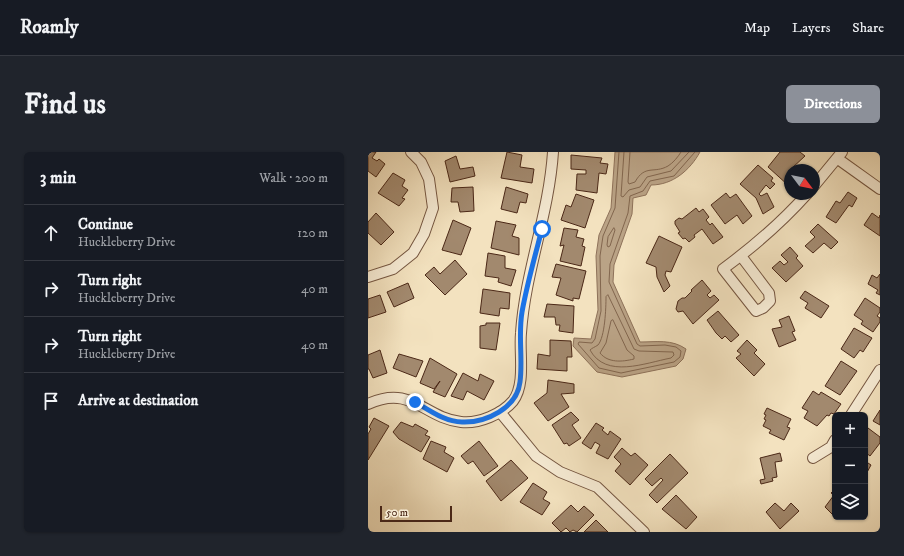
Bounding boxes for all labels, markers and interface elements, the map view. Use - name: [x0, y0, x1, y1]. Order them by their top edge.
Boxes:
- text: Roamly: [20, 16, 79, 39]
- text: Map: [744, 19, 770, 37]
- text: Layers: [792, 19, 830, 37]
- text: Share: [852, 19, 884, 37]
- button: Directions: [786, 85, 880, 123]
- text: Find us: [24, 87, 106, 122]
- north arrow: [784, 164, 820, 200]
- text: 3 min: [40, 167, 76, 189]
- text: Walk · 200 m: [259, 170, 328, 186]
- text: Continue: [78, 215, 133, 234]
- route start: [533, 220, 551, 238]
- icon: ahead: [40, 222, 62, 244]
- text: 120 m: [297, 225, 328, 241]
- text: Huckleberry Drive: [78, 234, 175, 250]
- text: Turn right: [78, 271, 141, 290]
- icon: right: [40, 278, 62, 300]
- text: 40 m: [301, 281, 328, 297]
- text: Huckleberry Drive: [78, 290, 175, 306]
- text: Turn right: [78, 327, 141, 346]
- icon: right: [40, 334, 62, 356]
- text: 40 m: [301, 337, 328, 353]
- text: Huckleberry Drive: [78, 346, 175, 362]
- icon: arrive: [40, 390, 62, 412]
- text: Arrive at destination: [78, 391, 198, 410]
- route end: [406, 393, 424, 411]
- map controls: [832, 412, 868, 520]
- button: +: [832, 412, 868, 448]
- button: −: [832, 448, 868, 484]
- button: layers: [832, 484, 868, 520]
- scale bar: [380, 504, 452, 523]
- text: 50 m: [386, 506, 408, 520]

